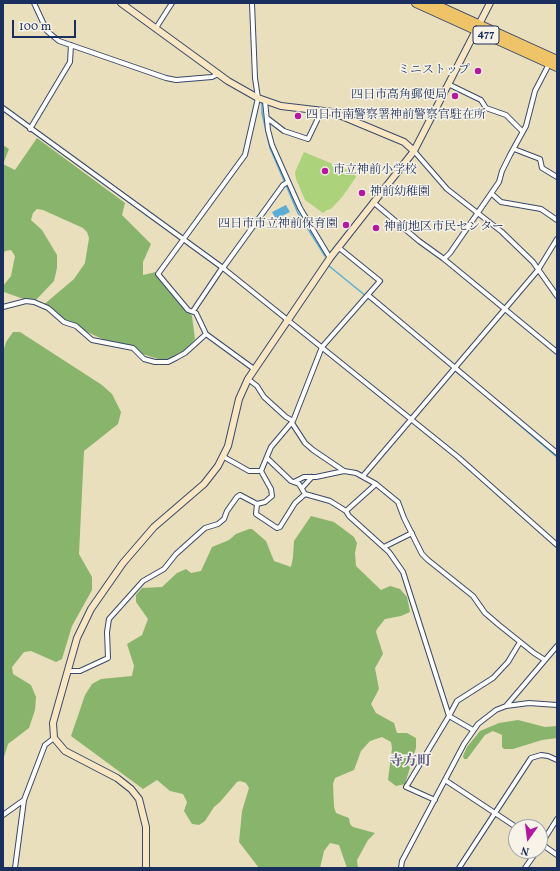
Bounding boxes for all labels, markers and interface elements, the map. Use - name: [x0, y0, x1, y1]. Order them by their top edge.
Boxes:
- scale bar: [14, 12, 78, 38]
- text: 100 m: [19, 19, 51, 35]
- road number: 477: [473, 26, 499, 44]
- place label: ミニストップ: [398, 64, 470, 78]
- marker: ミニストップ: [473, 66, 483, 76]
- place label: 四日市高角郵便局: [351, 89, 447, 103]
- marker: 四日市高角郵便局: [450, 91, 460, 101]
- place label: 四日市南警察署神前警察官駐在所: [306, 109, 486, 123]
- marker: 四日市南警察署神前警察官駐在所: [293, 111, 303, 121]
- place label: 市立神前小学校: [333, 164, 417, 178]
- marker: 市立神前小学校: [320, 166, 330, 176]
- place label: 神前幼稚園: [370, 186, 430, 200]
- marker: 神前幼稚園: [357, 188, 367, 198]
- place label: 四日市市立神前保育園: [218, 218, 338, 232]
- marker: 四日市市立神前保育園: [341, 220, 351, 230]
- place label: 神前地区市民センター: [384, 221, 504, 235]
- marker: 神前地区市民センター: [371, 223, 381, 233]
- district label: 寺方町: [389, 754, 431, 770]
- north arrow: [508, 819, 548, 859]
- text: N: [520, 842, 531, 858]

